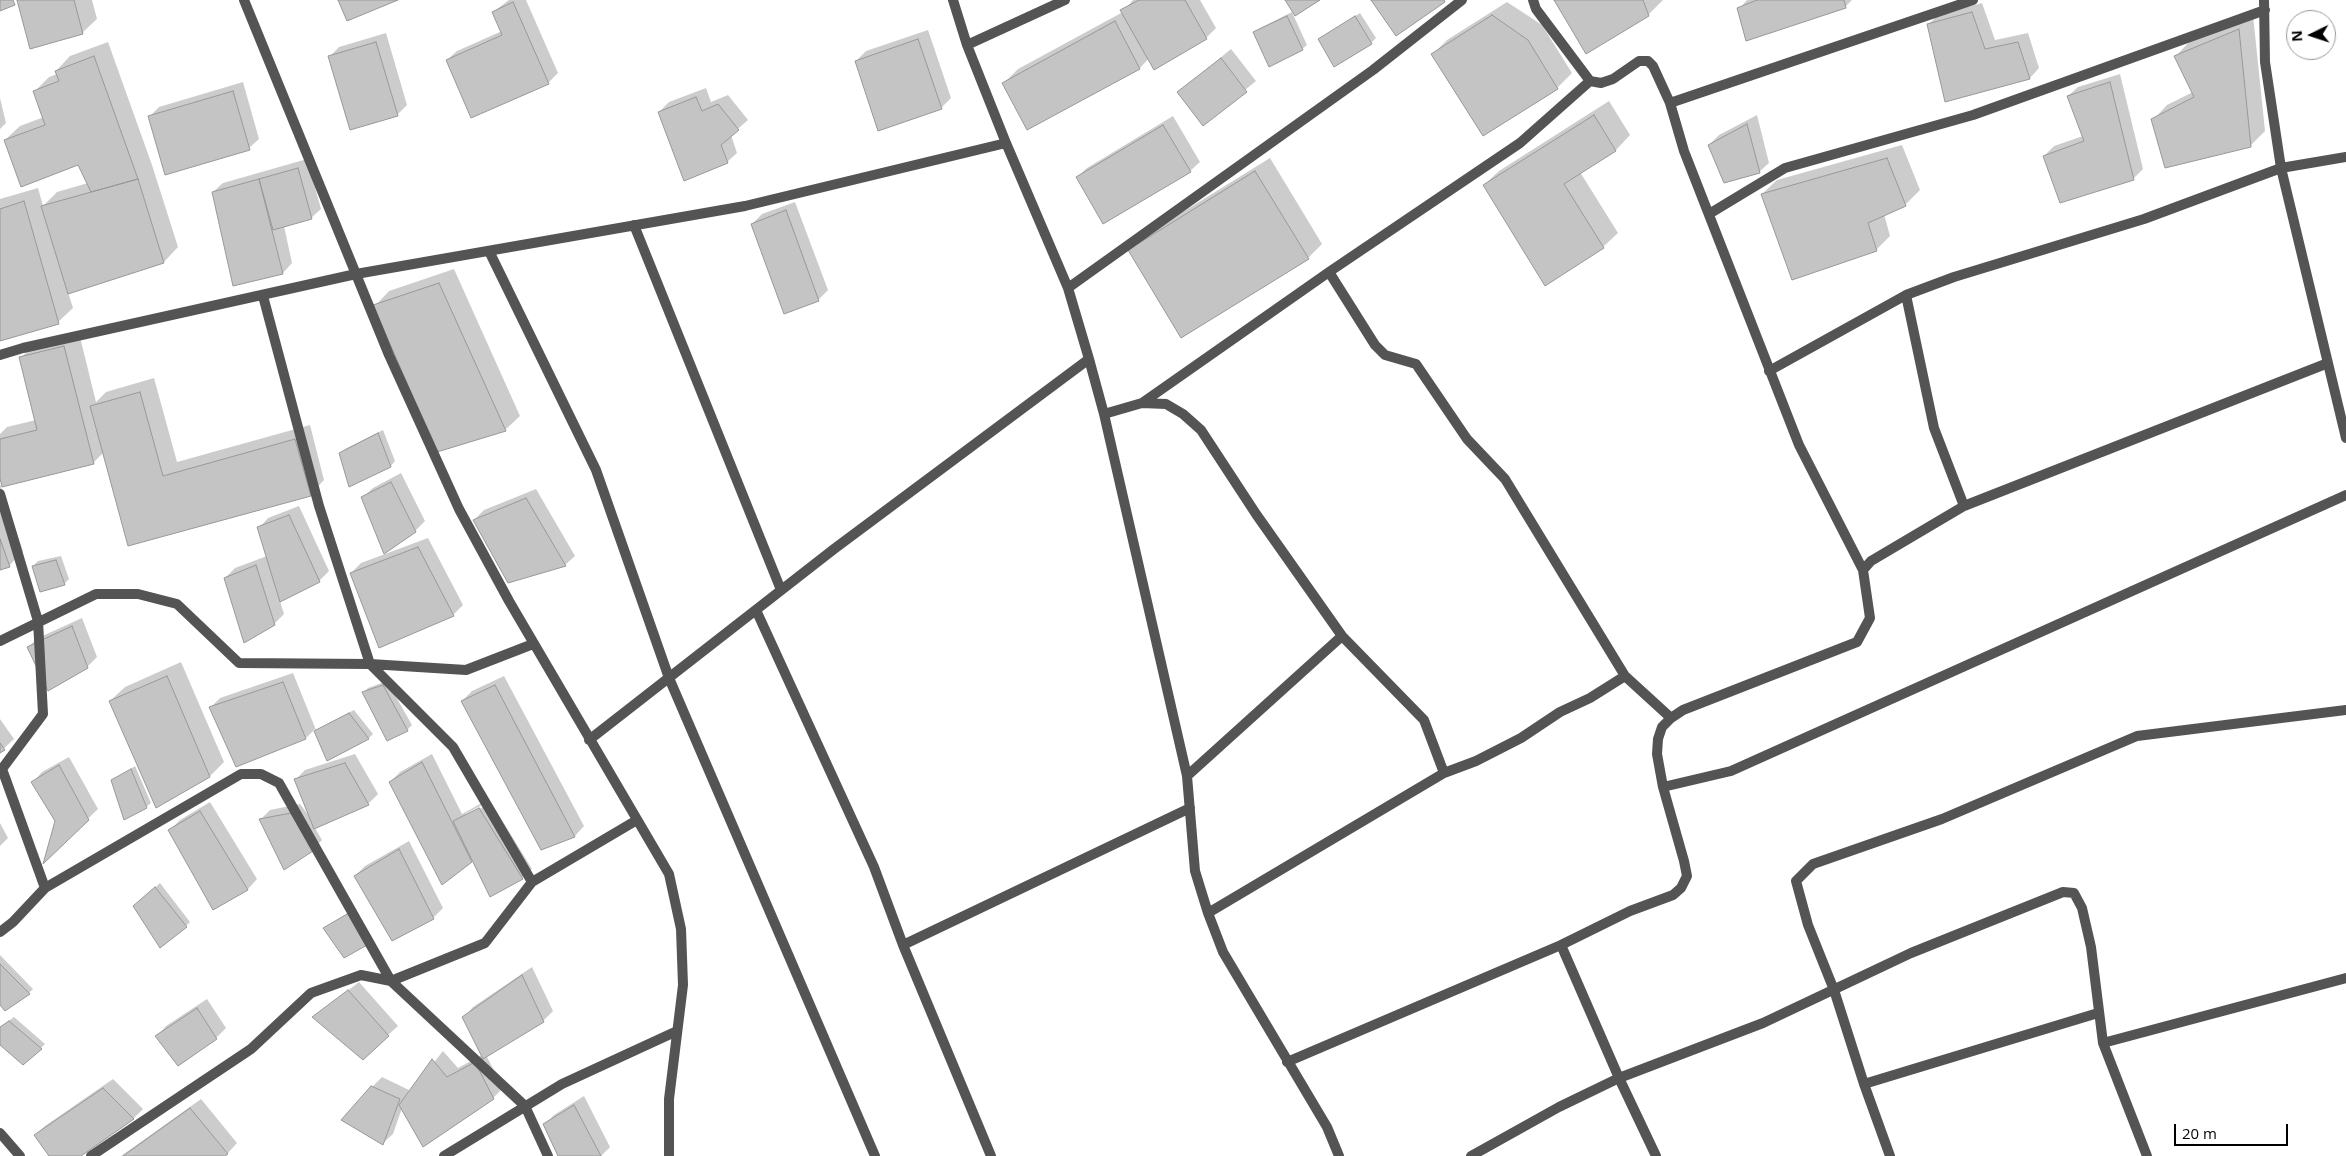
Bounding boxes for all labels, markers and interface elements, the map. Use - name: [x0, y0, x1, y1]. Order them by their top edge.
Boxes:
- north arrow: [2286, 10, 2336, 60]
- text: N: [2287, 30, 2306, 42]
- scale bar: [2176, 1114, 2290, 1146]
- text: 20 m: [2182, 1123, 2217, 1143]

